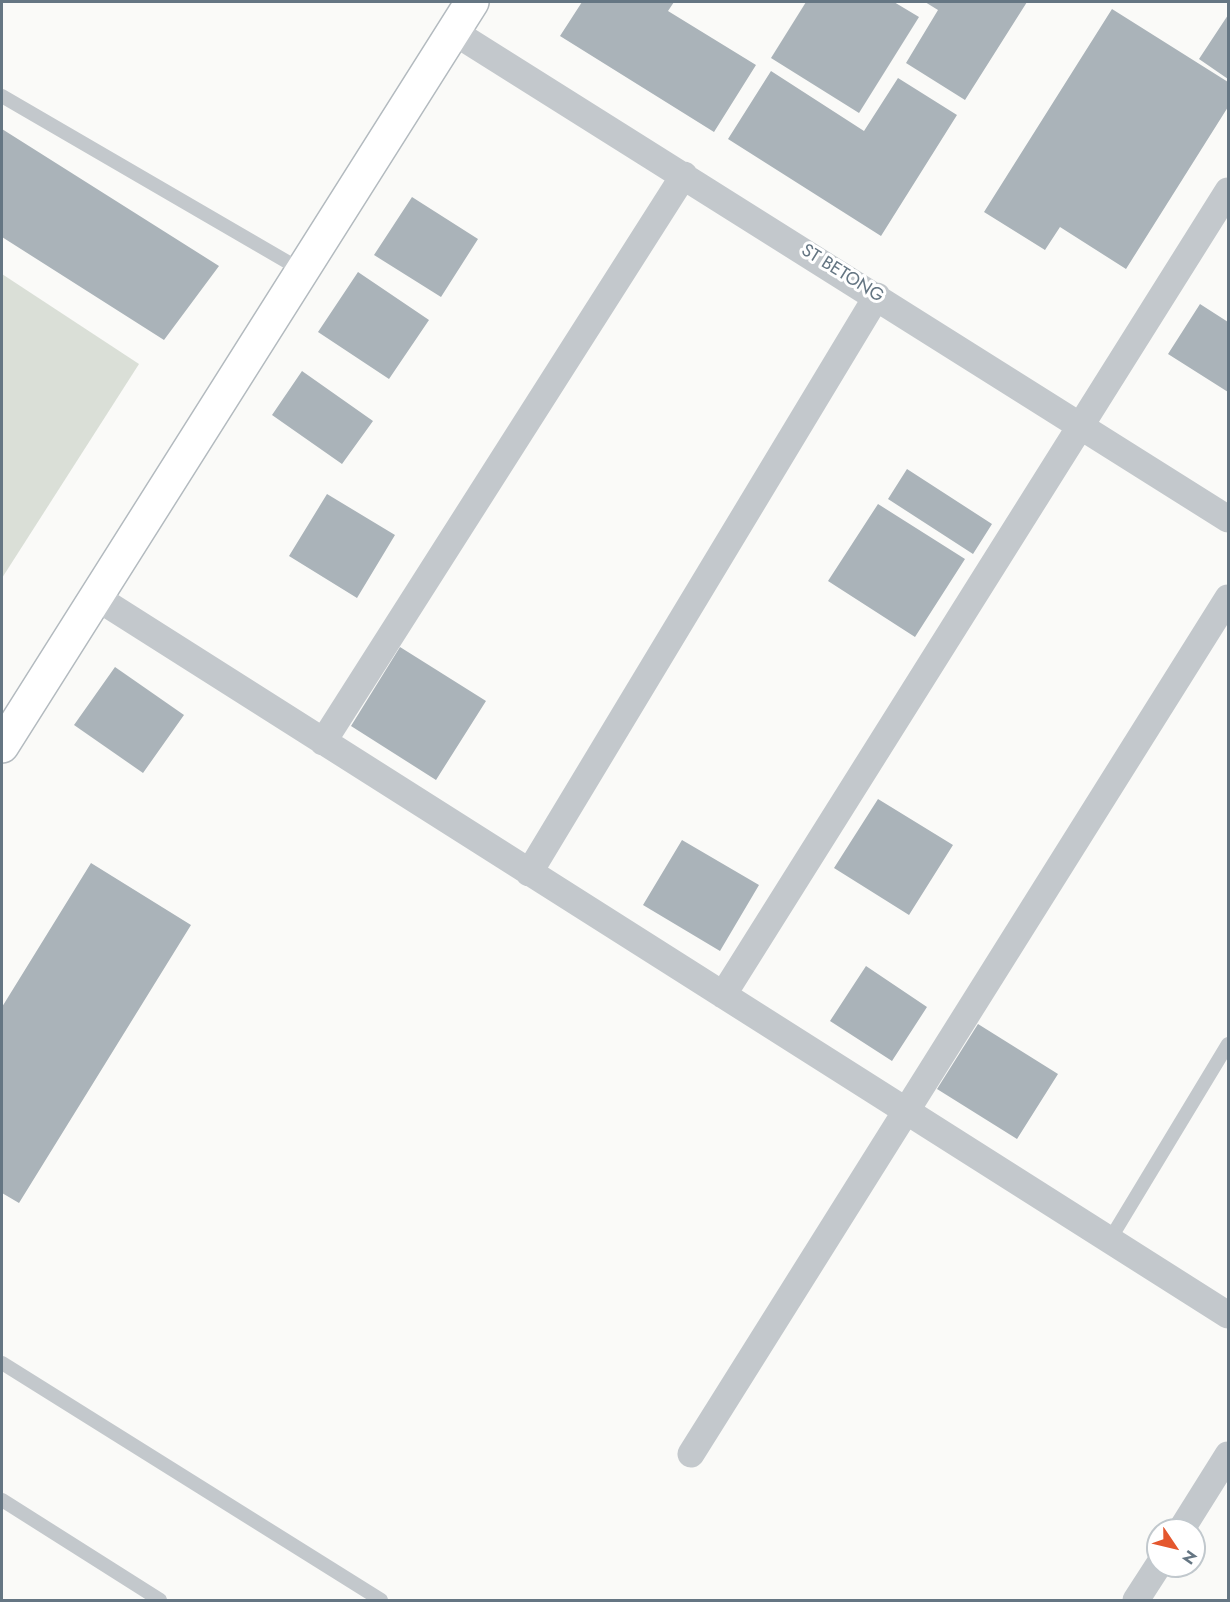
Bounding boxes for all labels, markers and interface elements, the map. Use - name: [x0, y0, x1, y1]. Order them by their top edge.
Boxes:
- street label: ST BETONG: [797, 240, 887, 308]
- north arrow: [1146, 1518, 1206, 1578]
- text: N: [1176, 1546, 1203, 1569]

